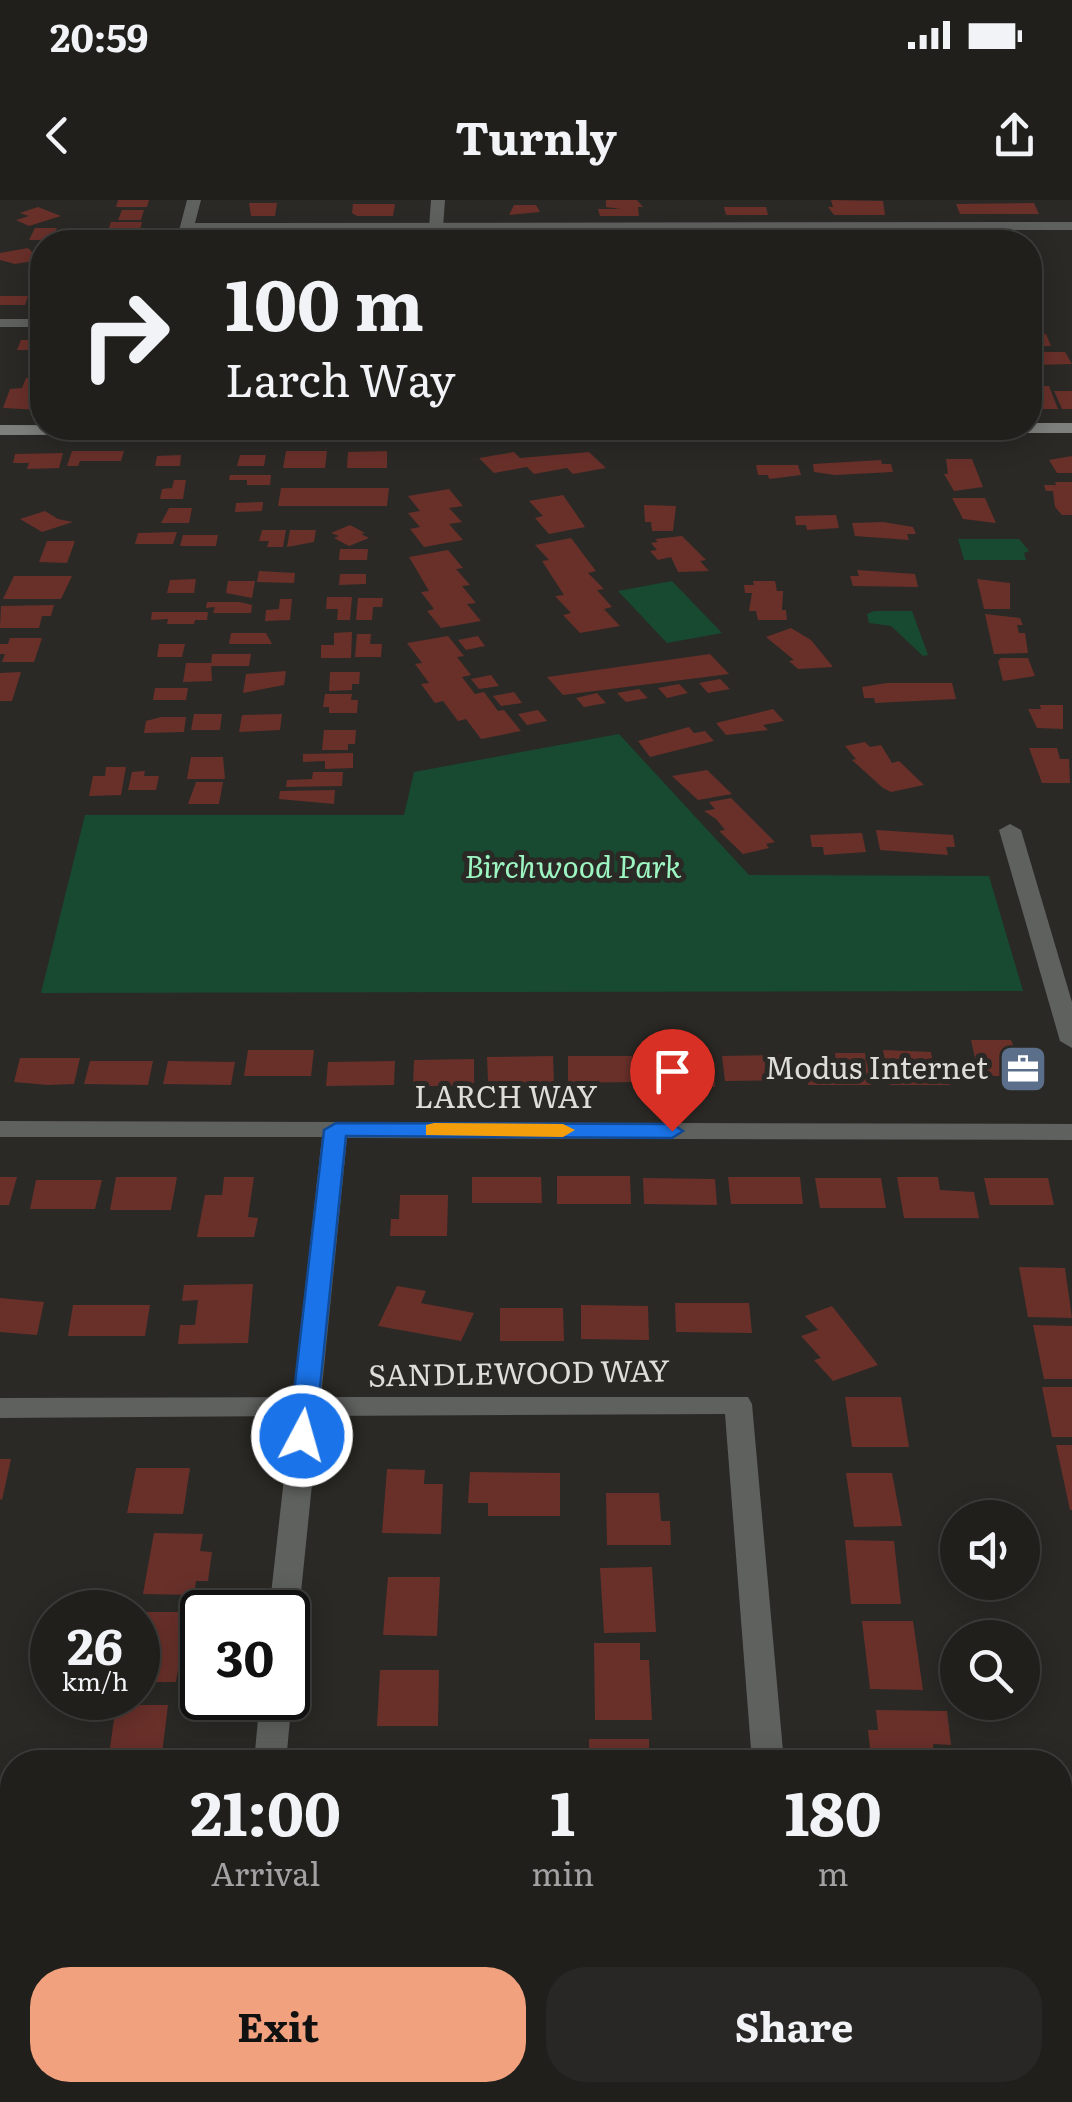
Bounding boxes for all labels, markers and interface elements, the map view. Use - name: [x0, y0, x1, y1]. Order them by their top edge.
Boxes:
- text: 20:59: [50, 7, 149, 64]
- text: Turnly: [455, 102, 617, 169]
- icon: back: [30, 108, 85, 163]
- icon: share: [987, 108, 1042, 163]
- text: 100 m: [225, 249, 424, 353]
- icon: right: [60, 270, 190, 400]
- text: Larch Way: [225, 344, 455, 411]
- park label: Birchwood Park: [464, 843, 682, 887]
- pin: [630, 1029, 715, 1132]
- office icon: Modus Internet: [997, 1043, 1049, 1095]
- icon: arrive: [645, 1044, 700, 1099]
- place label: Modus Internet: [765, 1044, 988, 1088]
- street label: LARCH WAY: [414, 1073, 598, 1117]
- street label: SANDLEWOOD WAY: [368, 1346, 670, 1396]
- position arrow: [250, 1384, 354, 1488]
- map controls: [940, 1500, 1040, 1720]
- button: sound: [940, 1500, 1040, 1600]
- speed limit sign: 30: [180, 1590, 310, 1720]
- text: 26: [67, 1606, 123, 1680]
- button: search: [940, 1620, 1040, 1720]
- text: km/h: [62, 1662, 128, 1699]
- text: 21:00: [190, 1765, 341, 1854]
- text: 1: [550, 1765, 575, 1854]
- text: 180: [785, 1765, 882, 1854]
- text: Arrival: [211, 1848, 320, 1896]
- text: min: [531, 1848, 594, 1896]
- text: m: [818, 1848, 849, 1896]
- button: Exit: [30, 1967, 526, 2082]
- button: Share: [546, 1967, 1042, 2082]

